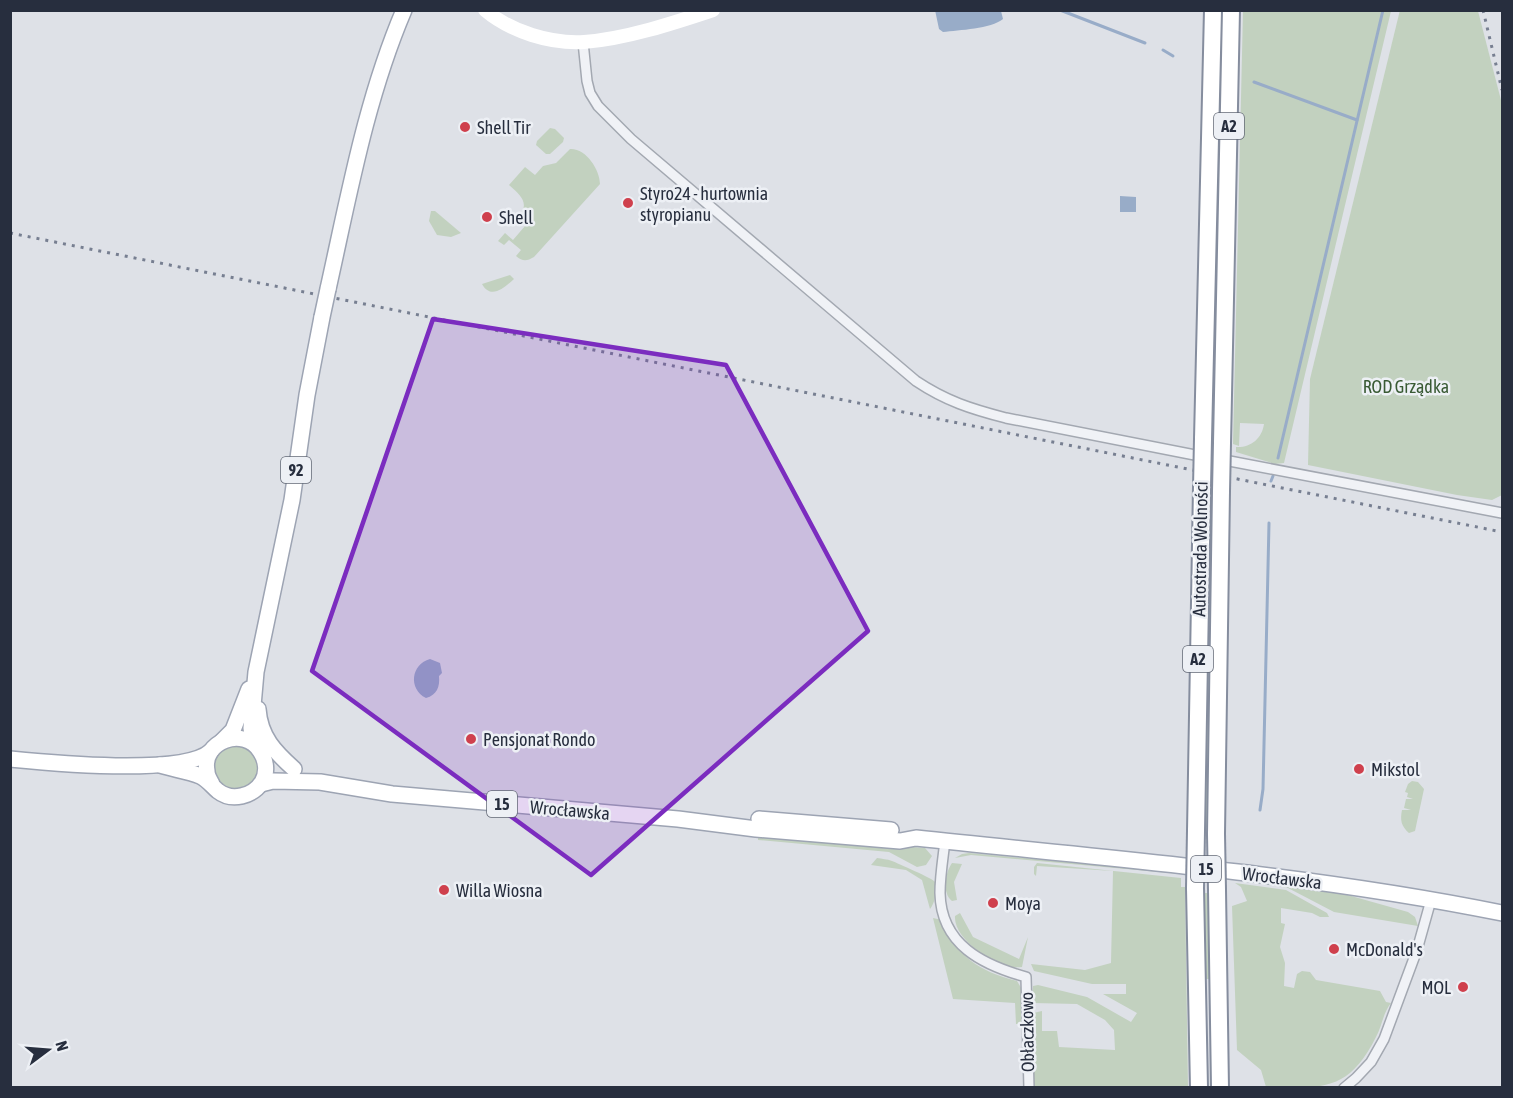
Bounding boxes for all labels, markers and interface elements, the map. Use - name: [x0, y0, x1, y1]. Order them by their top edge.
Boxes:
- road number: A2: [1214, 113, 1244, 139]
- place label: Shell Tir: [477, 117, 531, 138]
- marker: Shell Tir: [458, 120, 472, 134]
- place label: Styro24 - hurtownia styropianu: [640, 183, 768, 225]
- marker: Styro24 - hurtownia styropianu: [621, 196, 635, 210]
- place label: Shell: [499, 207, 533, 228]
- marker: Shell: [480, 210, 494, 224]
- park label: ROD Grządka: [1363, 376, 1449, 397]
- road number: 92: [281, 457, 311, 483]
- street label: Autostrada Wolności: [1188, 481, 1212, 617]
- road number: A2: [1183, 646, 1213, 672]
- place label: Pensjonat Rondo: [483, 729, 595, 750]
- marker: Pensjonat Rondo: [464, 732, 478, 746]
- place label: Mikstol: [1371, 759, 1420, 780]
- marker: Mikstol: [1352, 762, 1366, 776]
- road number: 15: [487, 791, 517, 817]
- street label: Wrocławska: [529, 796, 611, 824]
- road number: 15: [1191, 856, 1221, 882]
- street label: Wrocławska: [1241, 863, 1323, 893]
- place label: Willa Wiosna: [456, 880, 543, 901]
- marker: Willa Wiosna: [437, 883, 451, 897]
- place label: Moya: [1005, 893, 1041, 914]
- marker: Moya: [986, 896, 1000, 910]
- place label: McDonald's: [1346, 939, 1423, 960]
- marker: McDonald's: [1327, 942, 1341, 956]
- place label: MOL: [1421, 977, 1451, 998]
- marker: MOL: [1456, 980, 1470, 994]
- street label: Obłaczkowo: [1016, 992, 1038, 1072]
- north arrow: [18, 1020, 78, 1080]
- text: N: [52, 1039, 72, 1053]

